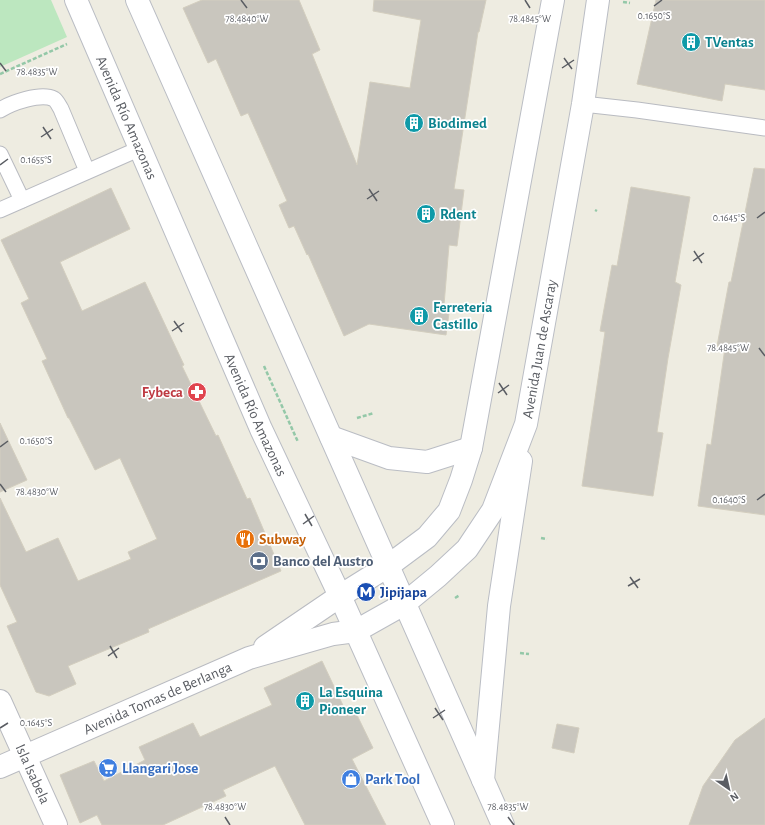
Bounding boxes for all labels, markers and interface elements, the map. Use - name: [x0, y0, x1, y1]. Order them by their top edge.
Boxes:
- text: 0.1650°S: [638, 11, 671, 21]
- text: 78.4840°W: [226, 14, 268, 24]
- text: 78.4845°W: [509, 14, 551, 24]
- building icon: TVentas: [680, 31, 702, 53]
- place label: TVentas: [705, 35, 754, 50]
- street label: Avenida Río Amazonas: [93, 54, 159, 182]
- text: 78.4835°W: [16, 67, 58, 77]
- building icon: Biodimed: [403, 112, 425, 134]
- place label: Biodimed: [428, 116, 487, 131]
- text: 0.1655°S: [20, 155, 52, 165]
- building icon: Rdent: [415, 203, 437, 225]
- place label: Rdent: [440, 207, 476, 222]
- text: 0.1645°S: [713, 213, 745, 223]
- street label: Avenida Juan de Ascaray: [520, 278, 560, 420]
- place label: Ferreteria Castillo: [433, 300, 492, 332]
- building icon: Ferreteria Castillo: [408, 305, 430, 327]
- text: 78.4845°W: [707, 343, 749, 353]
- street label: Avenida Río Amazonas: [221, 351, 289, 479]
- pharmacy icon: Fybeca: [186, 381, 208, 403]
- place label: Fybeca: [142, 385, 183, 400]
- text: 0.1650°S: [20, 436, 53, 446]
- text: 78.4830°W: [16, 487, 58, 497]
- text: 0.1640°S: [712, 495, 746, 505]
- restaurant icon: Subway: [234, 528, 256, 550]
- place label: Subway: [259, 532, 306, 547]
- bank icon: Banco del Austro: [248, 550, 270, 572]
- place label: Banco del Austro: [273, 554, 373, 569]
- metro station icon: Jipijapa: [355, 581, 377, 603]
- place label: Jipijapa: [380, 585, 427, 600]
- street label: Avenida Tomas de Berlanga: [82, 660, 234, 737]
- place label: La Esquina Pioneer: [319, 685, 383, 717]
- building icon: La Esquina Pioneer: [294, 690, 316, 712]
- text: 0.1645°S: [20, 718, 52, 728]
- street label: Isla Isabela: [12, 742, 52, 806]
- supermarket icon: Llangari Jose: [97, 757, 119, 779]
- place label: Llangari Jose: [122, 761, 198, 776]
- shop icon: Park Tool: [340, 768, 362, 790]
- north arrow: [709, 769, 749, 809]
- place label: Park Tool: [365, 772, 420, 787]
- text: N: [728, 790, 741, 804]
- text: 78.4830°W: [204, 802, 246, 812]
- text: 78.4835°W: [487, 802, 529, 812]

